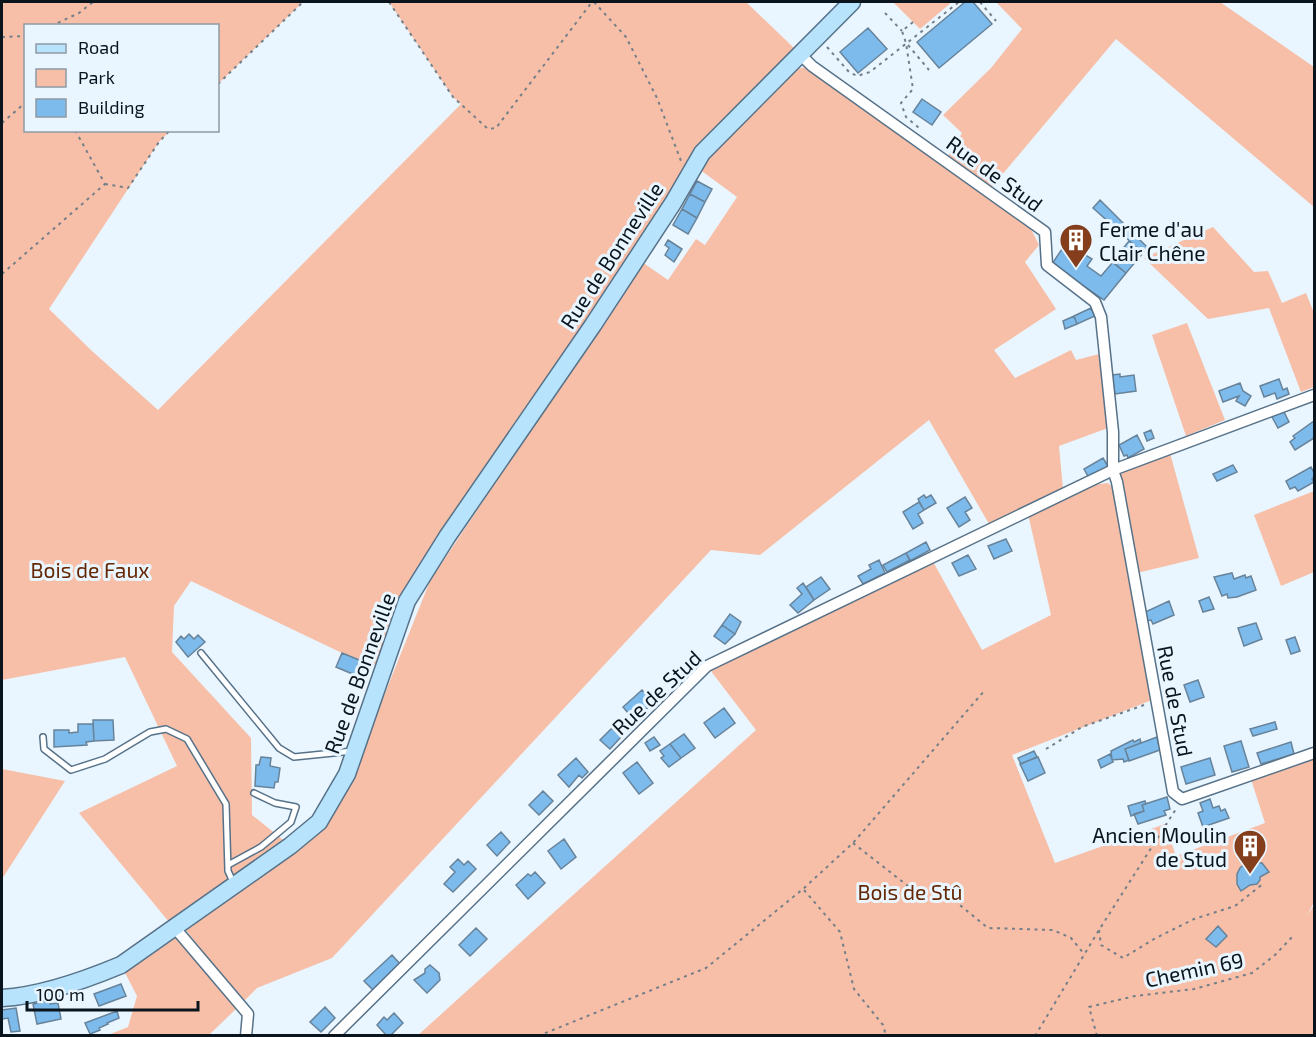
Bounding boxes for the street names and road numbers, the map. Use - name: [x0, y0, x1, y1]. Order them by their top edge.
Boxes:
- street label: Rue de Stud: [942, 130, 1048, 216]
- street label: Rue de Bonneville: [554, 177, 668, 333]
- street label: Rue de Bonneville: [318, 589, 400, 757]
- street label: Rue de Stud: [1153, 643, 1199, 759]
- street label: Rue de Stud: [606, 644, 706, 740]
- street label: Chemin 69: [1143, 946, 1245, 992]

